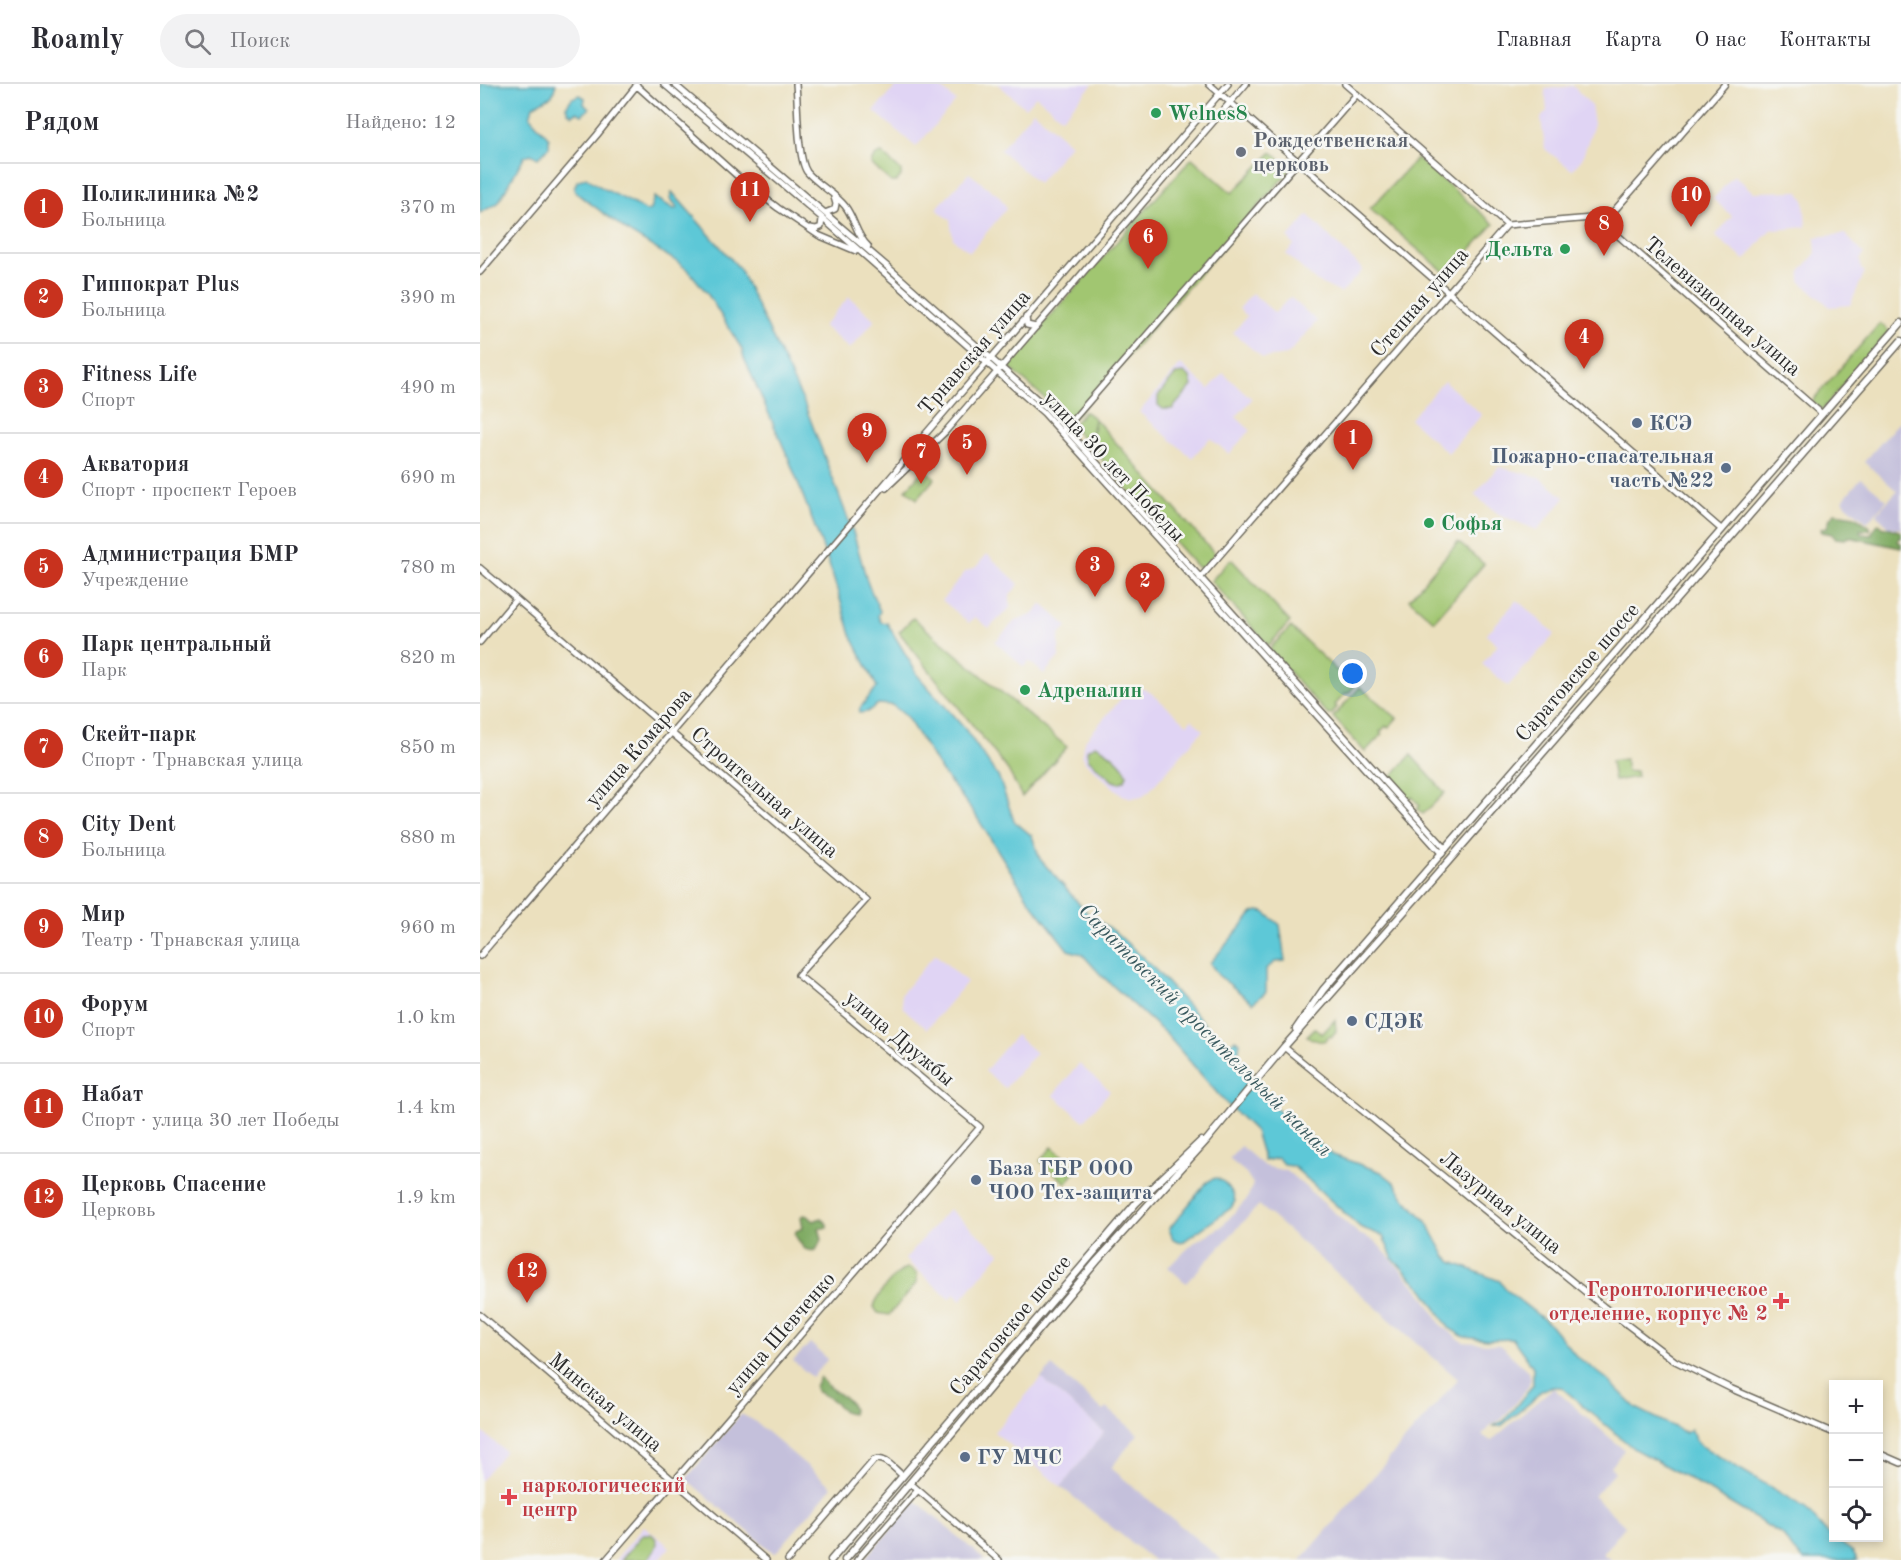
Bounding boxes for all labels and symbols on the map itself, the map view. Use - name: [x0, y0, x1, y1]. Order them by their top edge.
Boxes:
- place label: Welnes8: [1168, 104, 1248, 125]
- marker: Welnes8: [1149, 106, 1163, 120]
- place label: Рождественская церковь: [1253, 131, 1408, 176]
- marker: Рождественская церковь: [1234, 145, 1248, 159]
- pin: 11: [730, 172, 770, 222]
- pin: 10: [1672, 178, 1710, 227]
- pin: 8: [1584, 206, 1624, 256]
- pin: 6: [1128, 220, 1168, 269]
- street label: Телевизионная улица: [1640, 234, 1804, 381]
- place label: Дельта: [1486, 240, 1553, 261]
- marker: Дельта: [1558, 242, 1572, 256]
- street label: Степная улица: [1367, 244, 1473, 362]
- street label: Трнавская улица: [915, 286, 1035, 420]
- pin: 4: [1564, 320, 1604, 369]
- street label: улица 30 лет Победы: [1038, 388, 1188, 546]
- pin: 9: [848, 414, 886, 463]
- place label: КСЭ: [1649, 414, 1692, 435]
- marker: КСЭ: [1630, 416, 1644, 430]
- pin: 1: [1334, 420, 1372, 470]
- pin: 5: [948, 426, 986, 475]
- pin: 7: [902, 434, 940, 484]
- place label: Пожарно-спасательная часть №22: [1491, 447, 1714, 492]
- marker: Пожарно-спасательная часть №22: [1719, 461, 1733, 475]
- place label: Софья: [1441, 514, 1502, 535]
- marker: Софья: [1422, 516, 1436, 530]
- pin: 3: [1076, 548, 1114, 597]
- pin: 2: [1126, 564, 1164, 613]
- street label: Саратовское шоссе: [1512, 600, 1644, 746]
- your location: [1338, 659, 1367, 688]
- place label: Адреналин: [1037, 681, 1143, 702]
- marker: Адреналин: [1018, 683, 1032, 697]
- street label: улица Комарова: [582, 685, 696, 811]
- street label: Строительная улица: [686, 724, 842, 863]
- water label: Саратовский оросительный канал: [1074, 899, 1336, 1161]
- street label: улица Дружбы: [840, 988, 958, 1091]
- place label: СДЭК: [1364, 1012, 1423, 1033]
- marker: СДЭК: [1345, 1014, 1359, 1028]
- street label: Лазурная улица: [1435, 1148, 1565, 1259]
- place label: База ГБР ООО ЧОО Тех-защита: [988, 1159, 1153, 1204]
- marker: База ГБР ООО ЧОО Тех-защита: [969, 1173, 983, 1187]
- street label: Саратовское шоссе: [946, 1252, 1076, 1400]
- pin: 12: [508, 1254, 546, 1303]
- street label: улица Шевченко: [722, 1269, 840, 1399]
- place label: Геронтологическое отделение, корпус № 2: [1549, 1280, 1768, 1325]
- marker: Геронтологическое отделение, корпус № 2: [1772, 1292, 1790, 1310]
- street label: Минская улица: [544, 1350, 666, 1457]
- place label: ГУ МЧС: [977, 1448, 1062, 1469]
- marker: ГУ МЧС: [958, 1450, 972, 1464]
- place label: наркологический центр: [522, 1476, 686, 1521]
- marker: наркологический центр: [500, 1488, 518, 1506]

